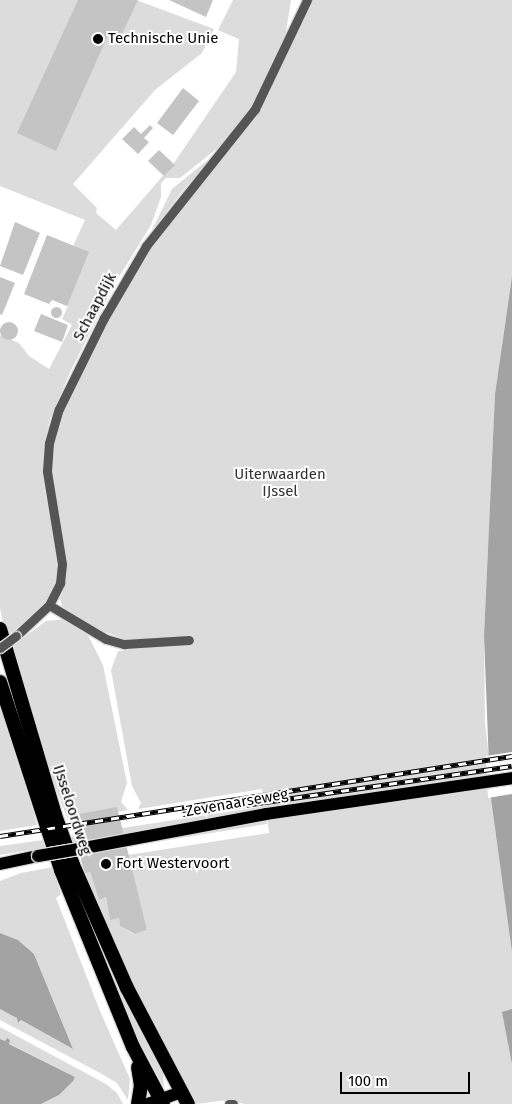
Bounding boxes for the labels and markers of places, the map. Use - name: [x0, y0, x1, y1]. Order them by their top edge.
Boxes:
- place label: Technische Unie: [108, 30, 218, 48]
- marker: Technische Unie: [92, 33, 104, 45]
- place label: Fort Westervoort: [116, 855, 229, 873]
- marker: Fort Westervoort: [100, 858, 112, 870]

